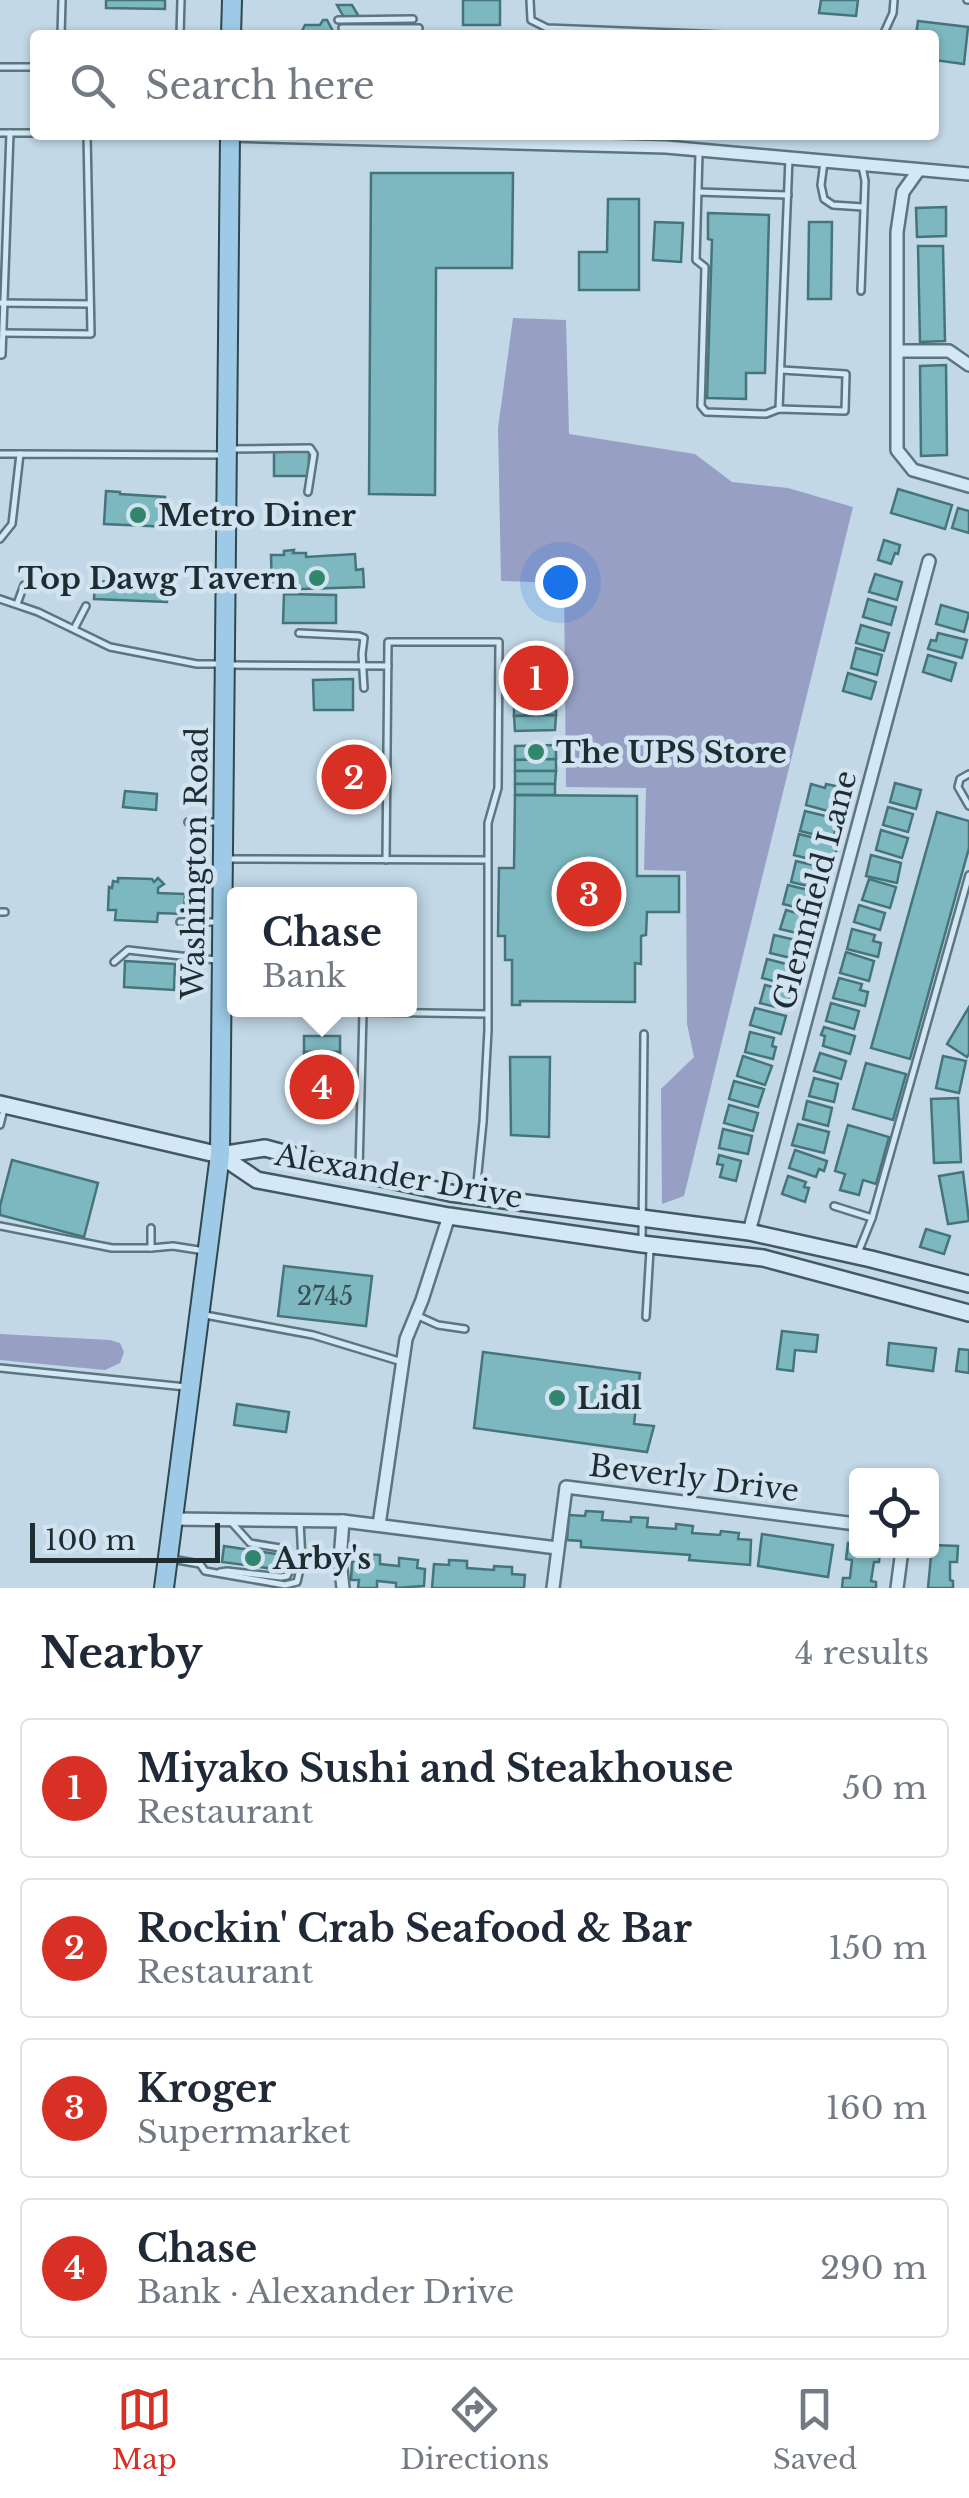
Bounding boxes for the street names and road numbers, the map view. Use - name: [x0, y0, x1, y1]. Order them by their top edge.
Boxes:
- street label: Washington Road: [174, 726, 216, 1001]
- street label: Glennfield Lane: [765, 766, 865, 1014]
- street label: Alexander Drive: [271, 1136, 526, 1216]
- street label: Beverly Drive: [587, 1447, 801, 1509]

